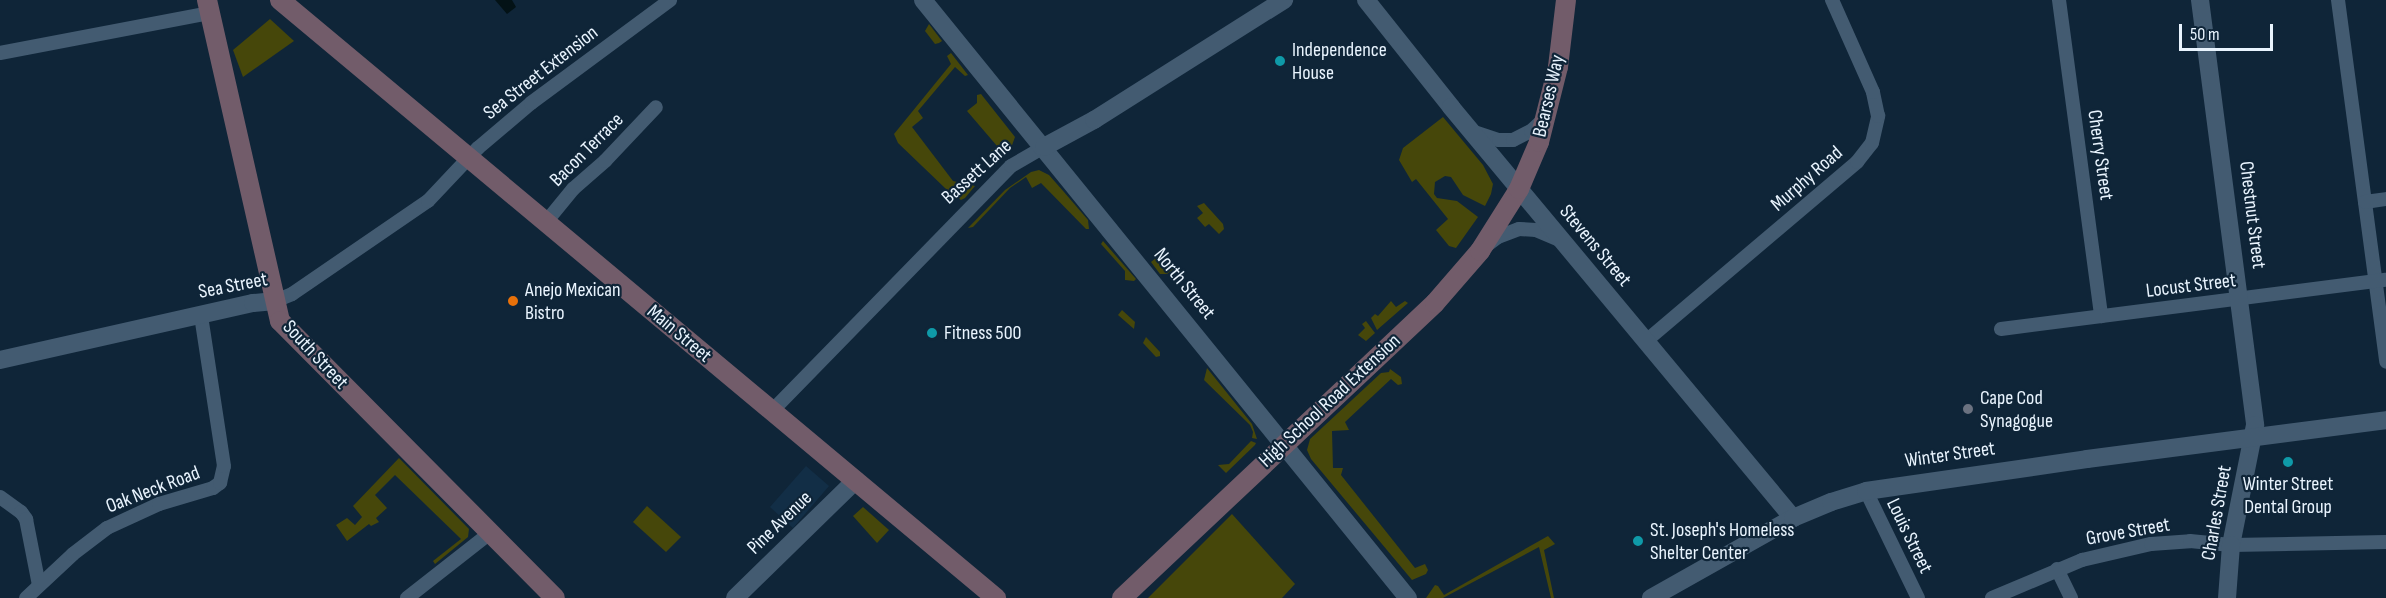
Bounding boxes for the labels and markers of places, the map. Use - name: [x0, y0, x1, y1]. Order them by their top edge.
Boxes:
- place label: Independence House: [1292, 38, 1387, 85]
- marker: Independence House: [1273, 54, 1287, 68]
- place label: Anejo Mexican Bistro: [525, 278, 621, 325]
- marker: Anejo Mexican Bistro: [506, 294, 520, 308]
- place label: Fitness 500: [944, 321, 1021, 345]
- marker: Fitness 500: [925, 326, 939, 340]
- place label: Cape Cod Synagogue: [1980, 386, 2053, 433]
- marker: Cape Cod Synagogue: [1961, 402, 1975, 416]
- marker: Winter Street Dental Group: [2281, 455, 2295, 469]
- place label: Winter Street Dental Group: [2243, 472, 2333, 519]
- place label: St. Joseph's Homeless Shelter Center: [1650, 518, 1794, 565]
- marker: St. Joseph's Homeless Shelter Center: [1631, 534, 1645, 548]

